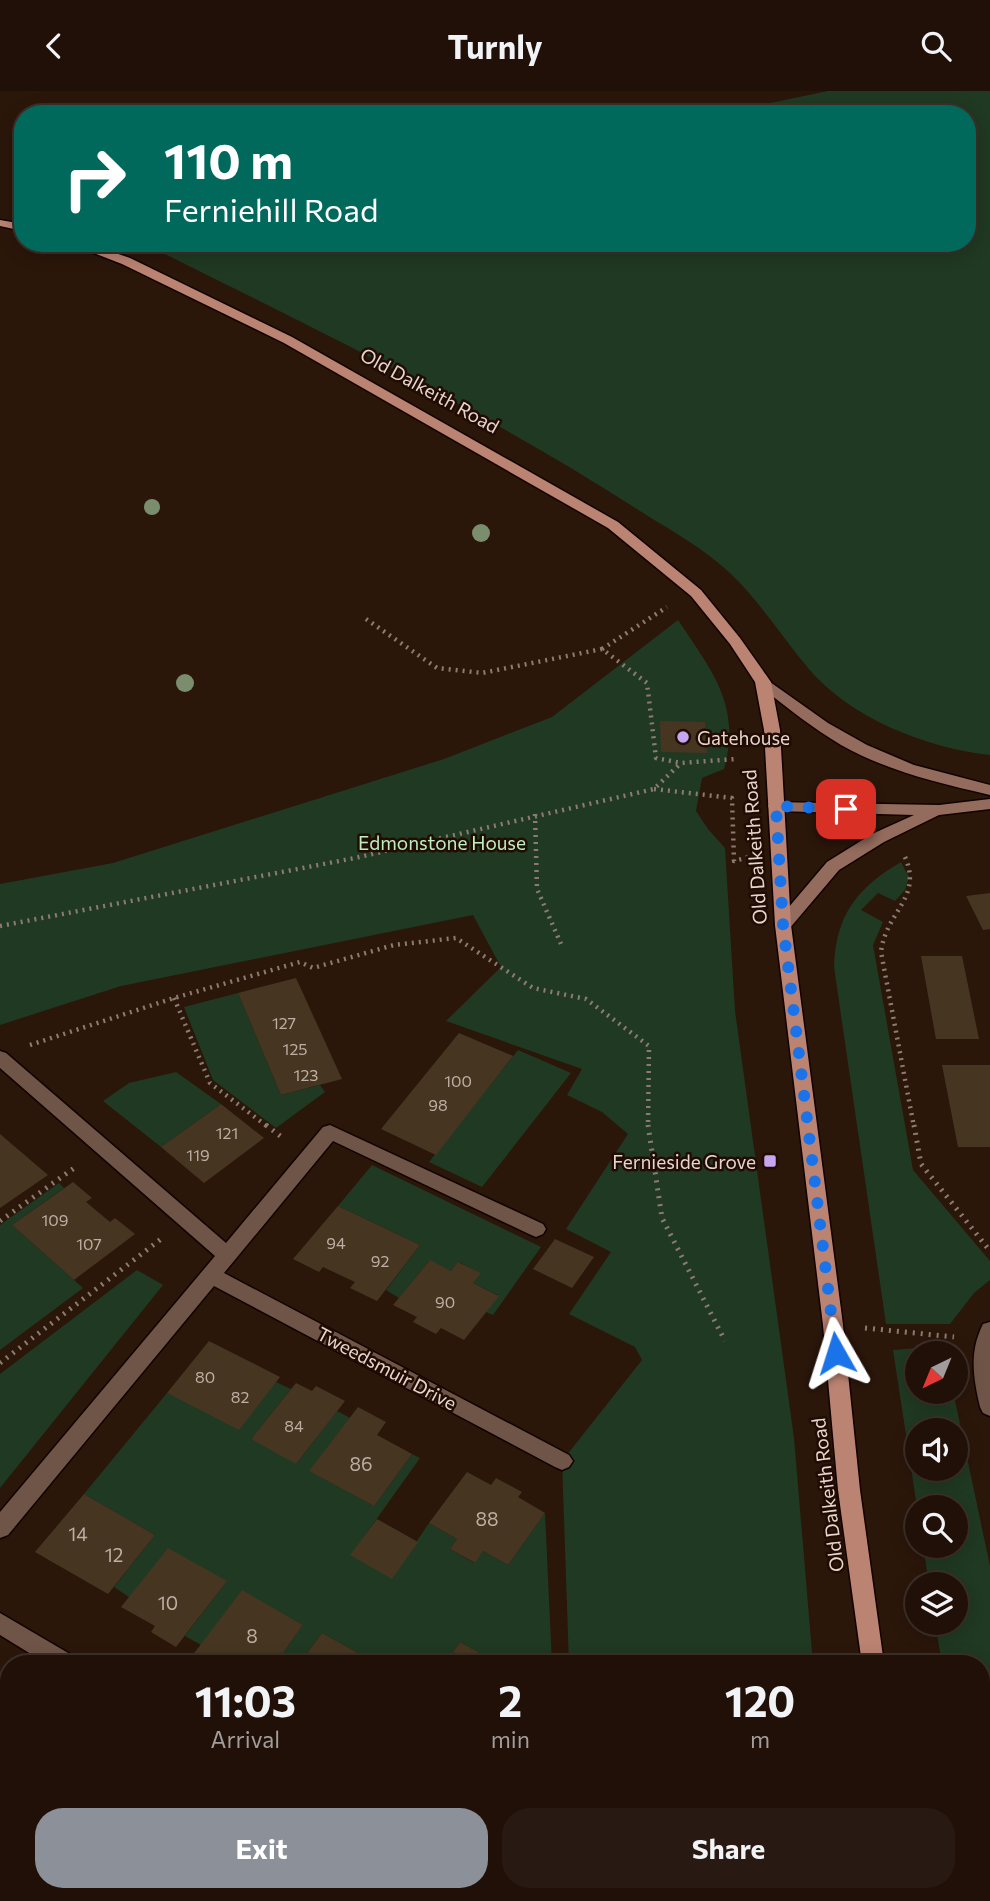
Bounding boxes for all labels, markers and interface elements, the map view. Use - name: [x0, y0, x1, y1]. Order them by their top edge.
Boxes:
- text: Turnly: [448, 26, 542, 66]
- icon: back: [35, 27, 73, 65]
- icon: search: [917, 27, 955, 65]
- text: 110 m: [164, 129, 293, 189]
- icon: right: [49, 133, 140, 224]
- text: Ferniehill Road: [164, 189, 378, 229]
- street label: Old Dalkeith Road: [357, 342, 503, 438]
- place label: Gatehouse: [697, 726, 790, 749]
- marker: Gatehouse: [675, 729, 691, 745]
- street label: Old Dalkeith Road: [737, 769, 771, 925]
- pin: [816, 779, 876, 839]
- icon: arrive: [827, 790, 865, 828]
- park label: Edmonstone House: [358, 831, 526, 854]
- house number: 127: [272, 1013, 296, 1032]
- house number: 125: [283, 1039, 307, 1058]
- house number: 123: [294, 1065, 318, 1084]
- house number: 100: [444, 1071, 472, 1090]
- house number: 98: [428, 1095, 448, 1114]
- house number: 121: [216, 1123, 238, 1142]
- house number: 119: [186, 1145, 210, 1164]
- place label: Fernieside Grove: [612, 1150, 756, 1173]
- marker: Fernieside Grove: [762, 1153, 778, 1169]
- house number: 109: [42, 1210, 69, 1229]
- house number: 94: [326, 1233, 346, 1252]
- house number: 107: [76, 1234, 102, 1253]
- house number: 92: [371, 1251, 389, 1270]
- house number: 90: [435, 1292, 455, 1311]
- position arrow: [799, 1316, 873, 1390]
- street label: Tweedsmuir Drive: [313, 1322, 461, 1414]
- north arrow: [905, 1341, 968, 1403]
- map controls: [905, 1341, 968, 1635]
- house number: 80: [195, 1367, 215, 1386]
- house number: 82: [231, 1387, 249, 1406]
- house number: 84: [284, 1416, 304, 1435]
- street label: Old Dalkeith Road: [806, 1417, 848, 1573]
- button: sound: [905, 1418, 968, 1481]
- house number: 86: [349, 1452, 373, 1475]
- button: search: [905, 1495, 968, 1558]
- house number: 88: [475, 1507, 499, 1530]
- house number: 14: [68, 1522, 88, 1545]
- house number: 12: [105, 1543, 123, 1566]
- button: layers: [905, 1572, 968, 1635]
- house number: 10: [158, 1591, 178, 1614]
- house number: 8: [246, 1624, 258, 1647]
- text: 11:03: [195, 1674, 296, 1726]
- text: 2: [498, 1674, 522, 1726]
- text: 120: [725, 1674, 795, 1726]
- text: Arrival: [211, 1725, 280, 1753]
- text: min: [491, 1725, 530, 1753]
- text: m: [750, 1725, 770, 1753]
- button: Exit: [35, 1808, 488, 1888]
- button: Share: [502, 1808, 955, 1888]

